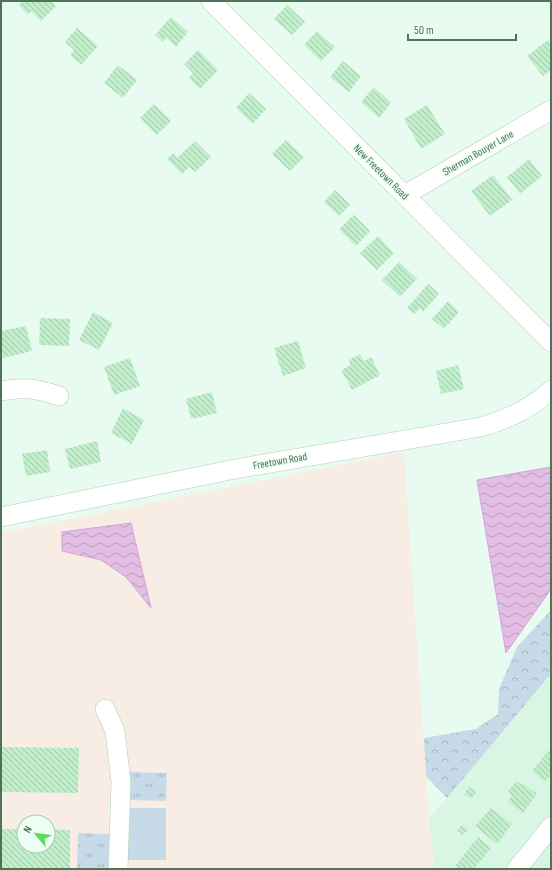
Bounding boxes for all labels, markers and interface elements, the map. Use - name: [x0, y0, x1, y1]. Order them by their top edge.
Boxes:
- scale bar: [408, 16, 516, 42]
- text: 50 m: [414, 23, 434, 38]
- street label: Sherman Bouyer Lane: [440, 127, 516, 179]
- street label: New Freetown Road: [351, 142, 412, 203]
- street label: Freetown Road: [252, 450, 308, 472]
- north arrow: [16, 814, 56, 854]
- text: N: [21, 824, 35, 835]

